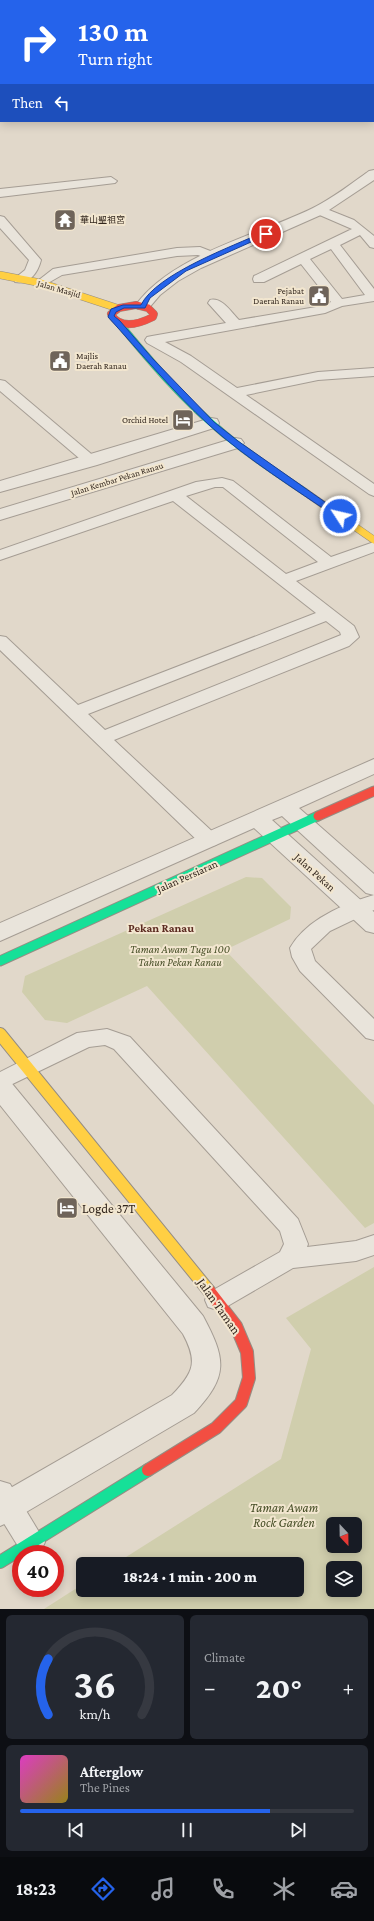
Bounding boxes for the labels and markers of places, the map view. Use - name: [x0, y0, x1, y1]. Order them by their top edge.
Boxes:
- temple icon: 華山聖祖宮: [52, 207, 78, 233]
- place label: 華山聖祖宮: [80, 215, 125, 225]
- pin: [249, 217, 283, 251]
- public building icon: Pejabat Daerah Ranau: [306, 283, 332, 309]
- place label: Pejabat Daerah Ranau: [253, 286, 305, 306]
- public building icon: Majlis Daerah Ranau: [47, 348, 73, 374]
- place label: Majlis Daerah Ranau: [76, 351, 127, 371]
- hotel icon: Orchid Hotel: [170, 407, 196, 433]
- place label: Orchid Hotel: [122, 415, 169, 425]
- hotel icon: Logde 37T: [54, 1195, 80, 1221]
- place label: Logde 37T: [82, 1201, 135, 1216]

